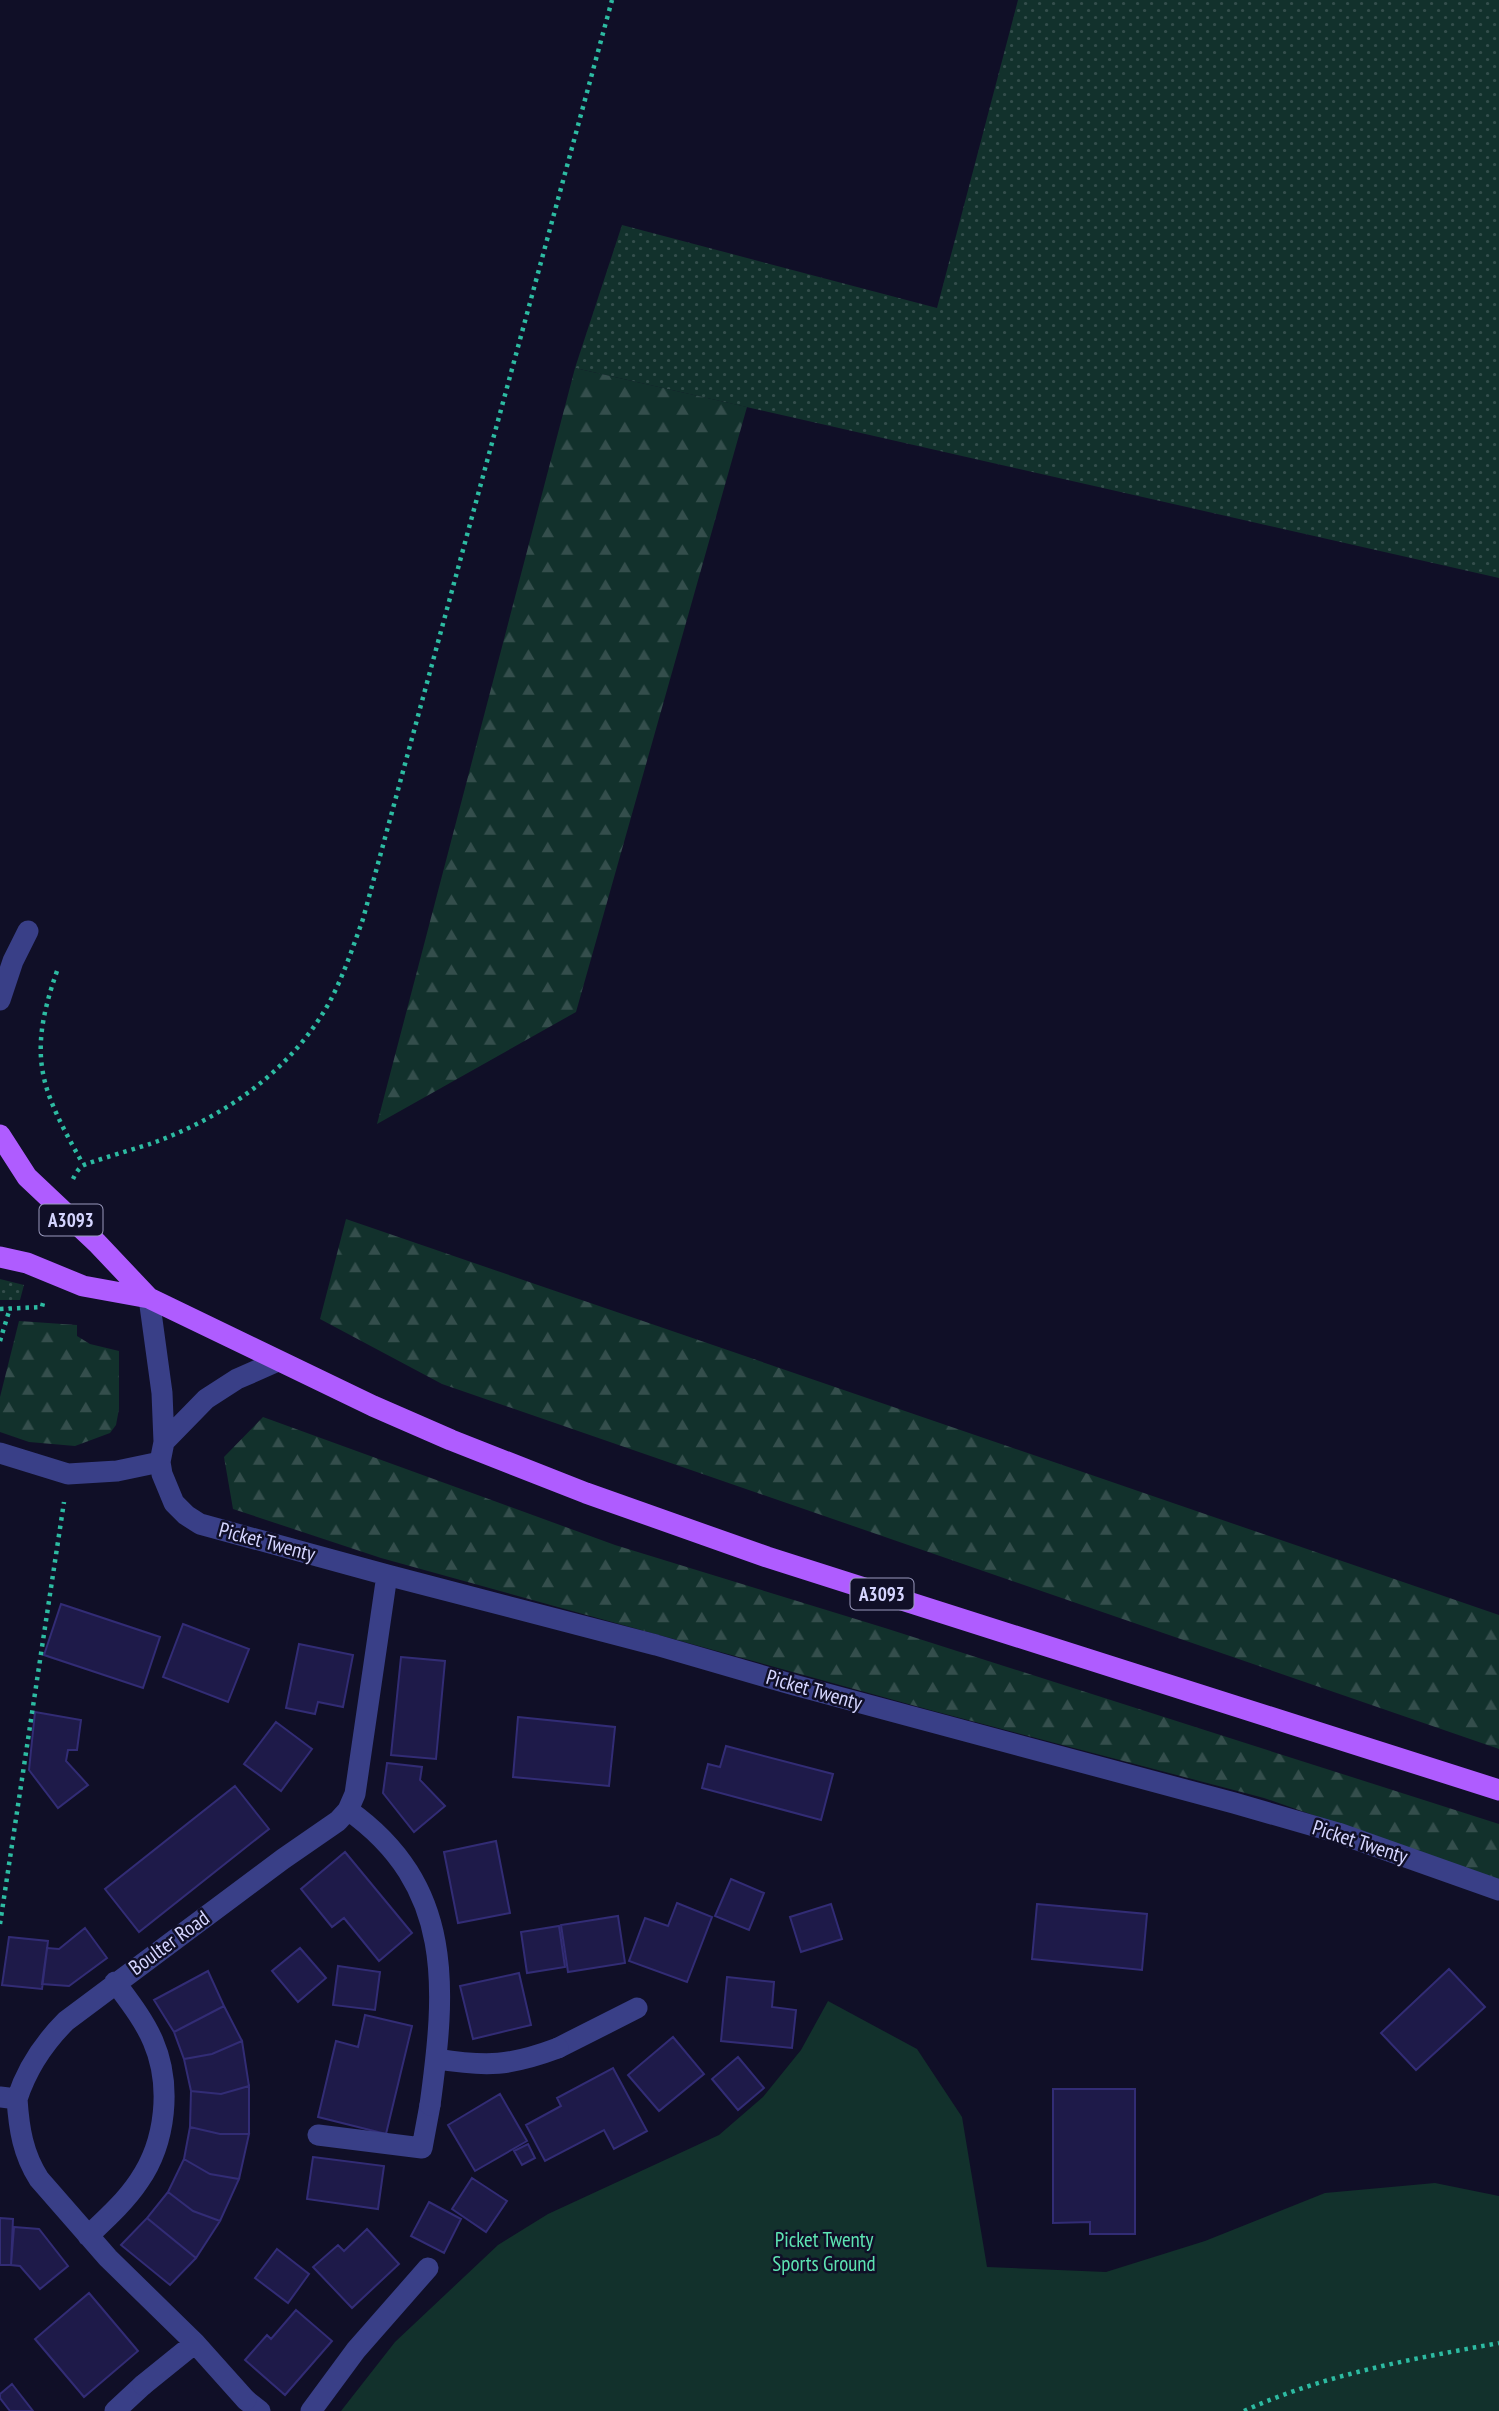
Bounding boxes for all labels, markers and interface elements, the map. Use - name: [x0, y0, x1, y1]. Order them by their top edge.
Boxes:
- road number: A3093: [40, 1204, 102, 1236]
- street label: Picket Twenty: [216, 1516, 318, 1567]
- road number: A3093: [850, 1578, 914, 1610]
- street label: Picket Twenty: [763, 1663, 865, 1716]
- street label: Picket Twenty: [1309, 1813, 1411, 1870]
- street label: Boulter Road: [123, 1904, 214, 1981]
- park label: Picket Twenty Sports Ground: [772, 2226, 876, 2277]

